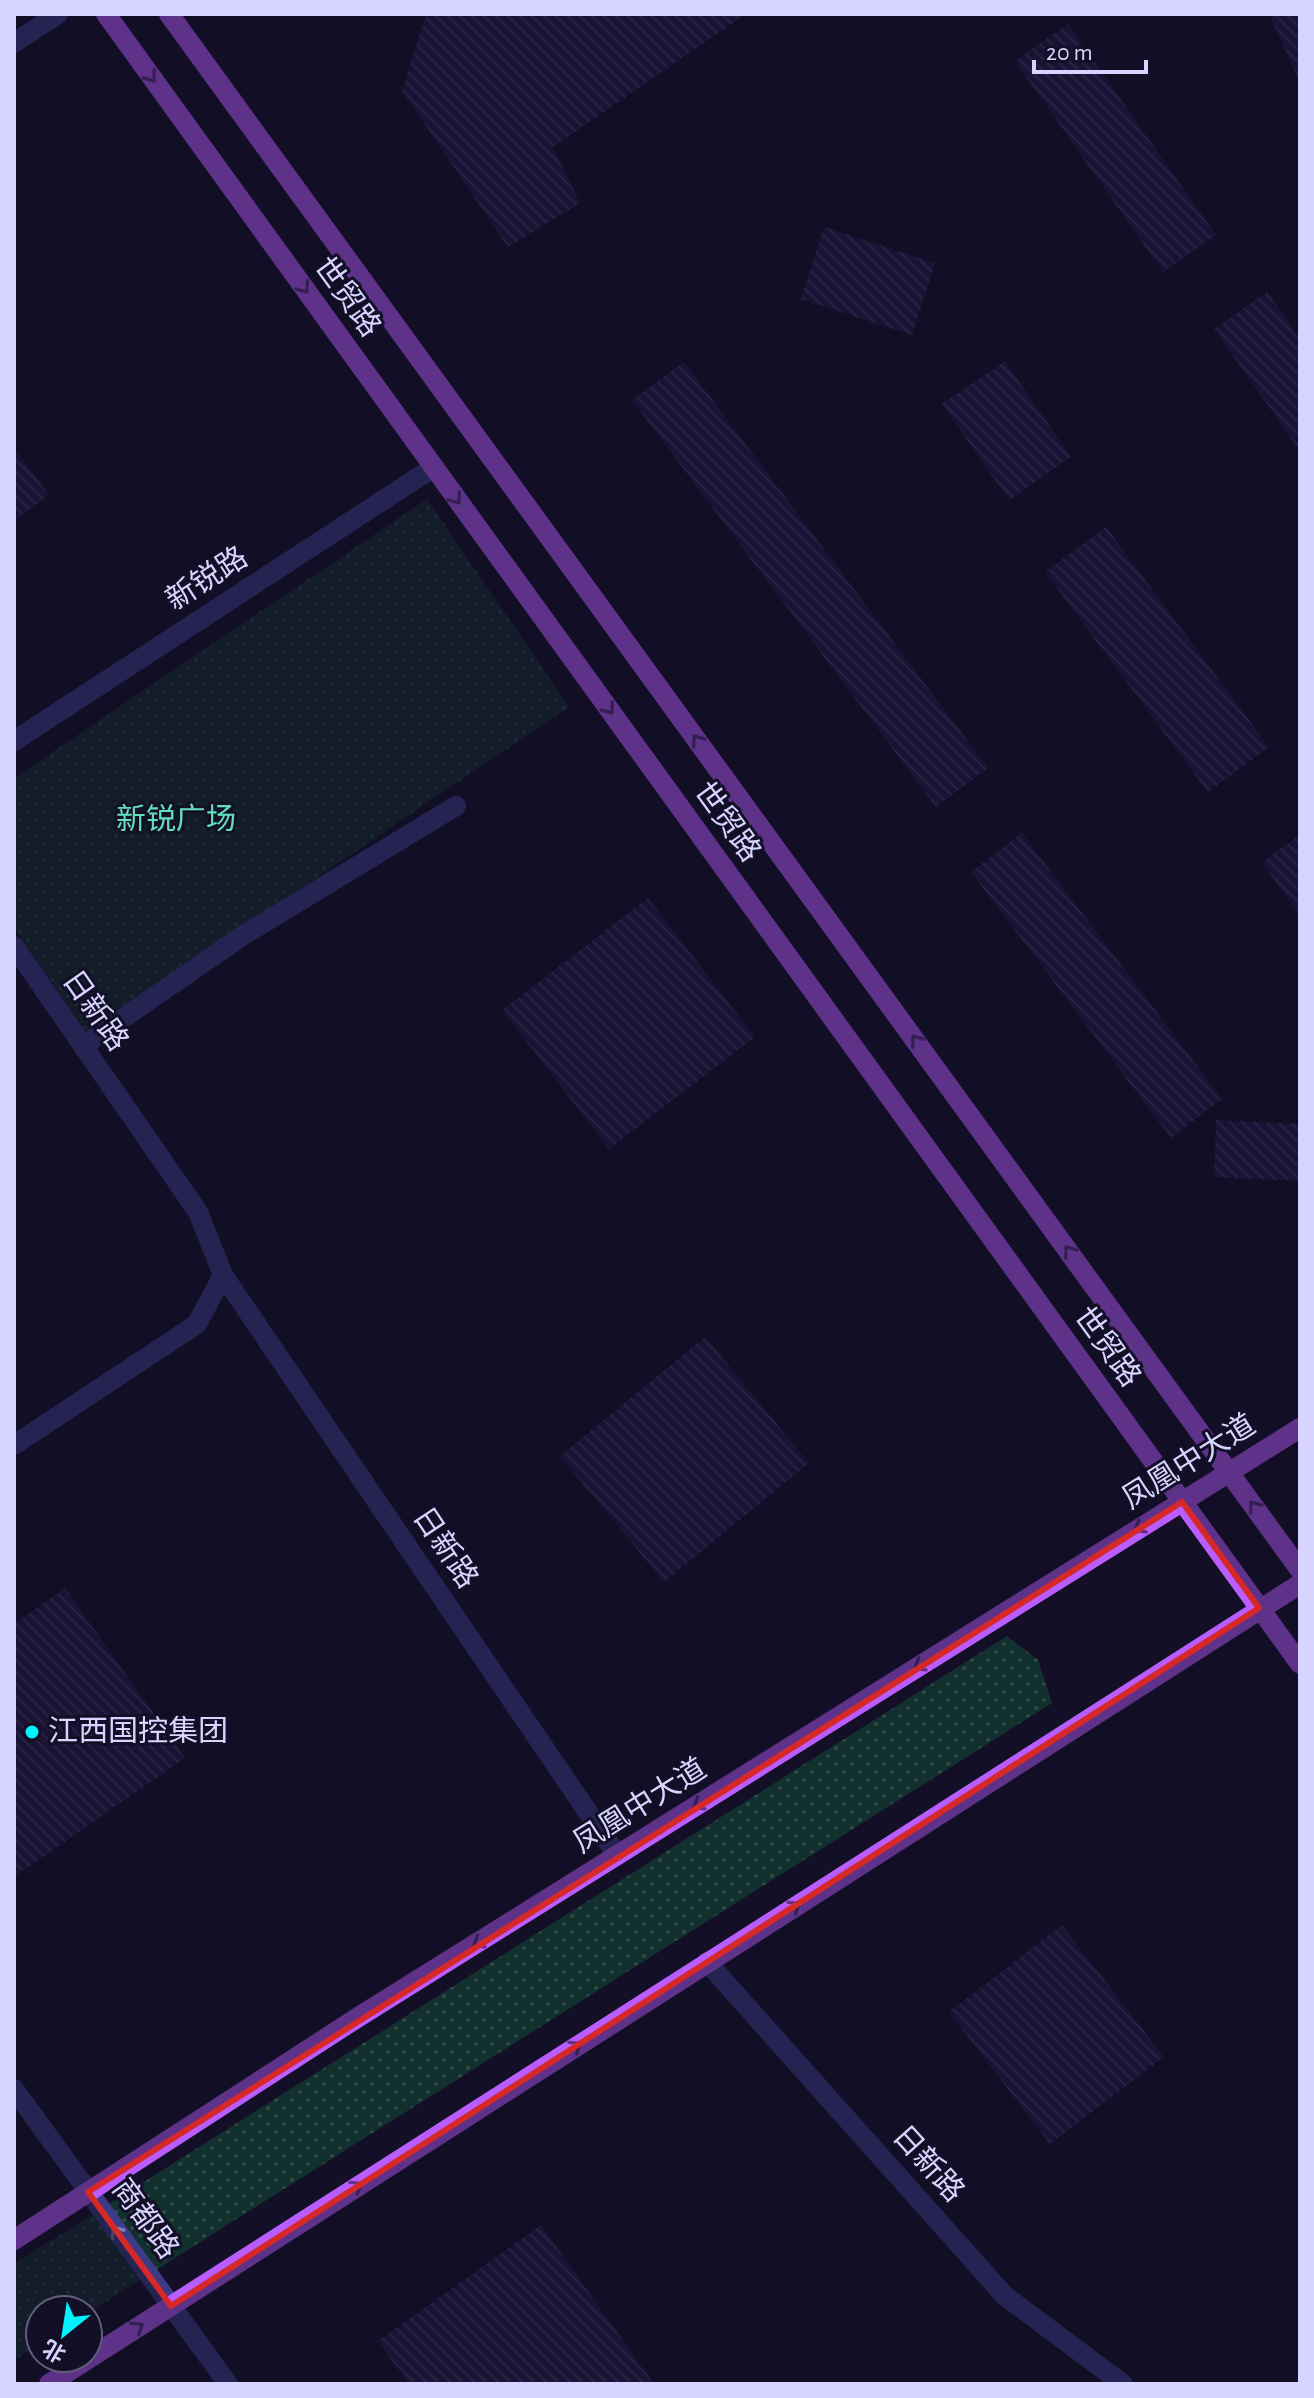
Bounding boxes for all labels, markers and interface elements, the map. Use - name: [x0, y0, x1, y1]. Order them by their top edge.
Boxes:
- scale bar: [1034, 24, 1146, 74]
- text: 20 m: [1046, 41, 1093, 65]
- one-way arrow: [142, 69, 156, 83]
- street label: 世贸路: [308, 251, 387, 342]
- one-way arrow: [294, 279, 308, 294]
- one-way arrow: [446, 490, 461, 504]
- street label: 新锐路: [160, 540, 253, 616]
- one-way arrow: [599, 700, 613, 715]
- one-way arrow: [692, 734, 707, 748]
- street label: 世贸路: [688, 776, 767, 867]
- park label: 新锐广场: [116, 803, 236, 835]
- street label: 日新路: [57, 964, 135, 1056]
- one-way arrow: [911, 1035, 925, 1049]
- one-way arrow: [1064, 1245, 1078, 1259]
- street label: 世贸路: [1068, 1301, 1147, 1392]
- street label: 凤凰中大道: [1116, 1408, 1261, 1514]
- street label: 日新路: [407, 1501, 484, 1594]
- one-way arrow: [1249, 1501, 1264, 1515]
- one-way arrow: [1133, 1519, 1148, 1534]
- one-way arrow: [913, 1657, 927, 1672]
- place label: 江西国控集团: [48, 1715, 228, 1747]
- marker: 江西国控集团: [23, 1723, 41, 1741]
- street label: 凤凰中大道: [567, 1752, 712, 1858]
- one-way arrow: [692, 1795, 707, 1810]
- one-way arrow: [786, 1900, 801, 1915]
- one-way arrow: [472, 1933, 487, 1948]
- one-way arrow: [567, 2041, 582, 2056]
- street label: 日新路: [887, 2119, 971, 2207]
- street label: 商都路: [106, 2173, 185, 2264]
- one-way arrow: [349, 2181, 363, 2196]
- one-way arrow: [112, 2225, 126, 2239]
- north arrow: [24, 2294, 104, 2374]
- one-way arrow: [130, 2321, 144, 2336]
- text: 北: [39, 2335, 70, 2366]

